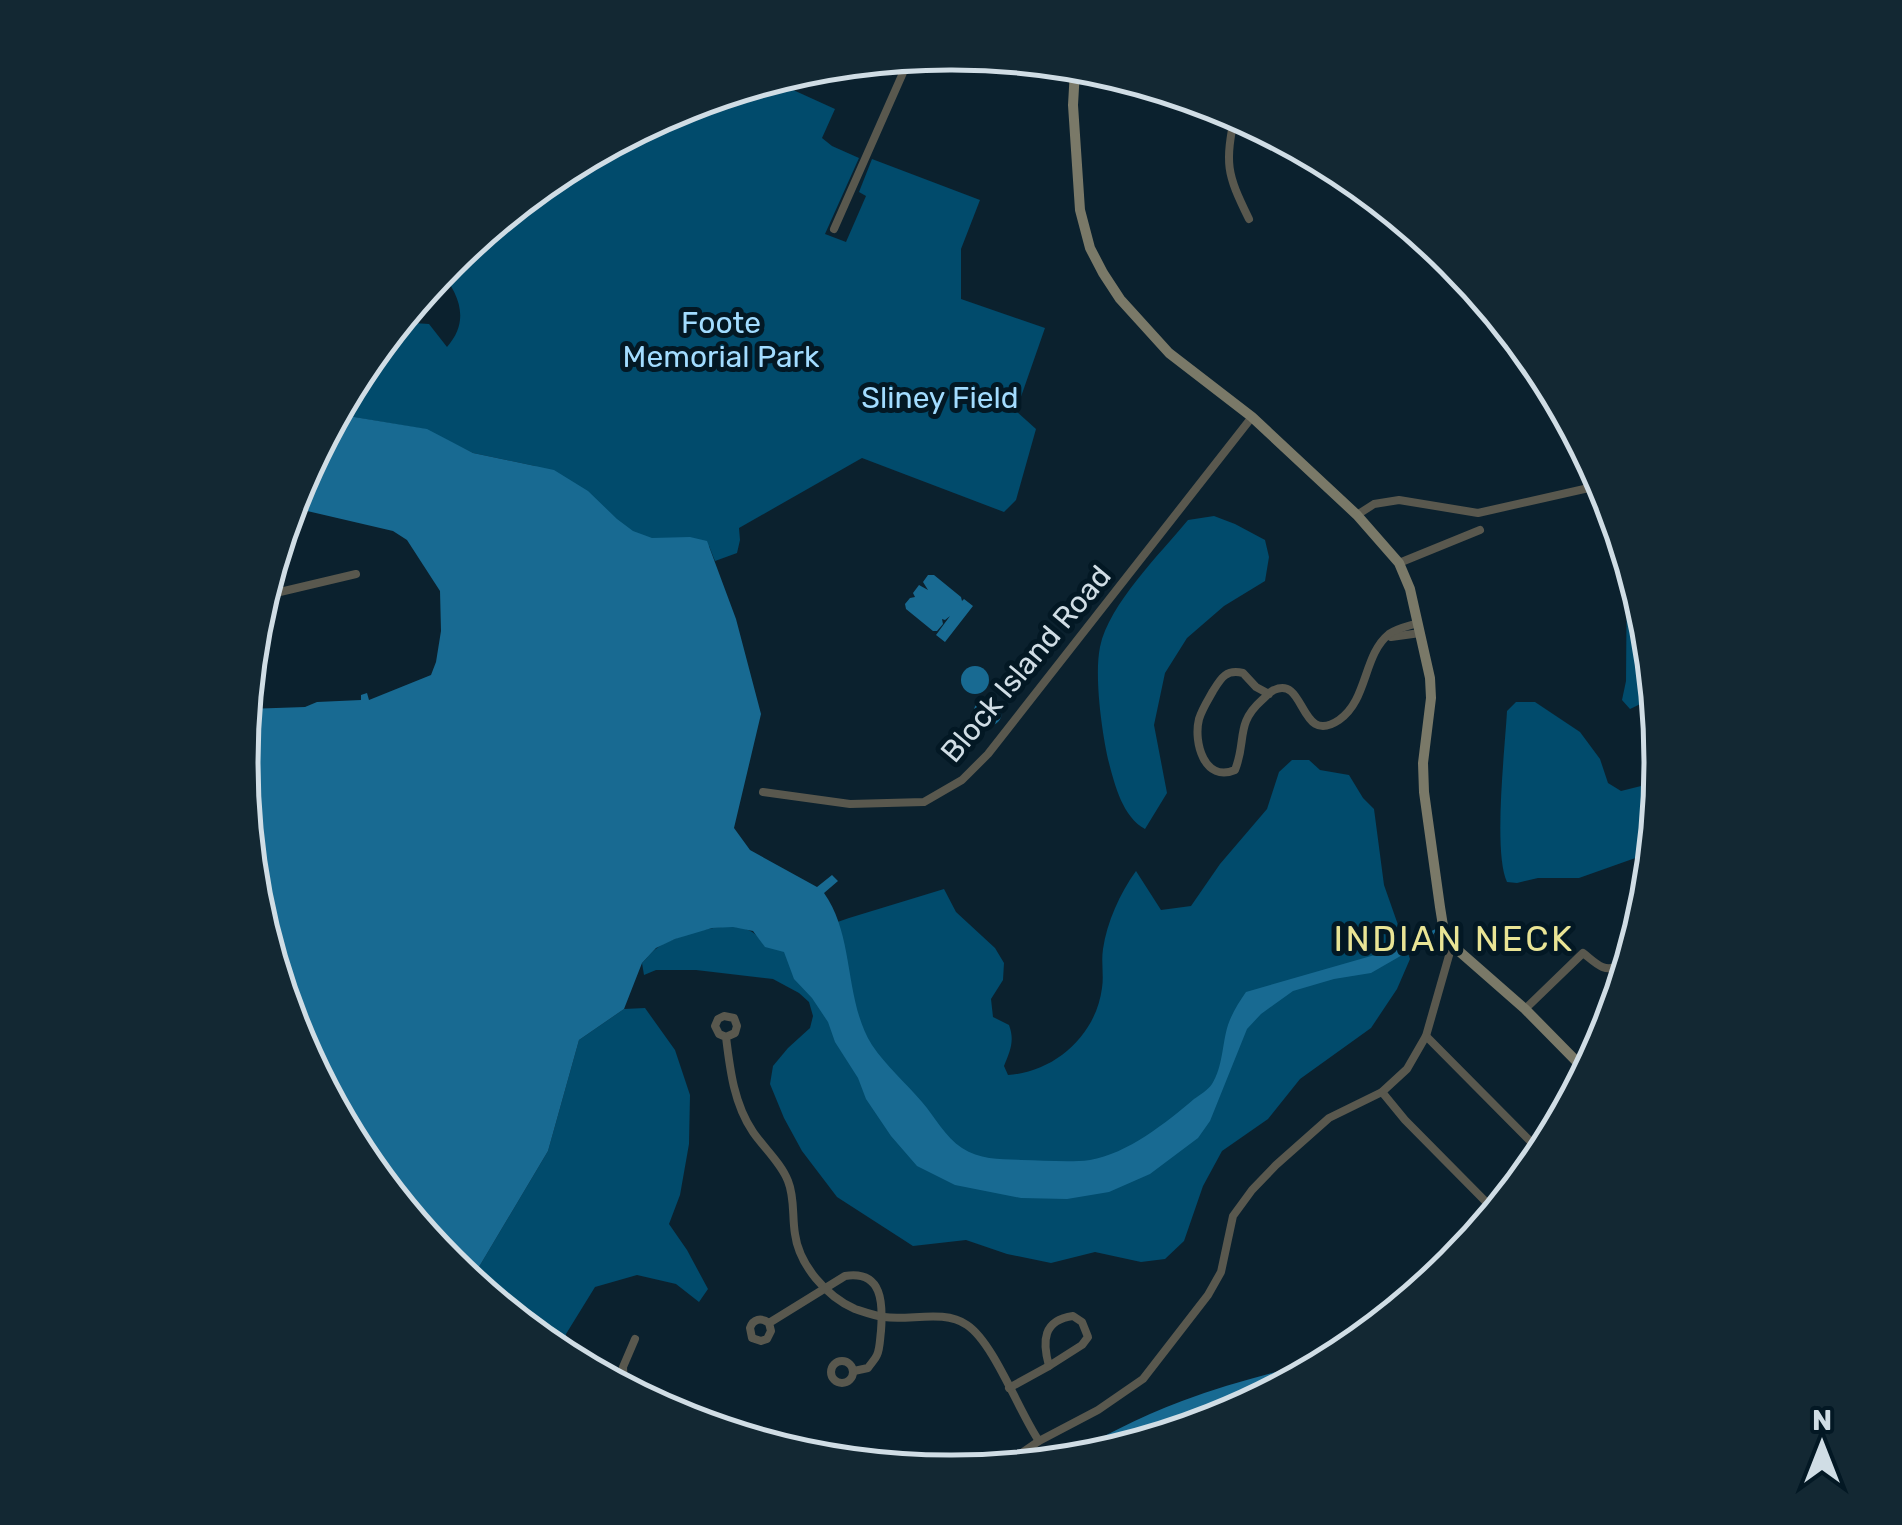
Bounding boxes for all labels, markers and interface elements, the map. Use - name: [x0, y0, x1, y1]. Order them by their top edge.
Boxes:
- park label: Foote Memorial Park: [623, 305, 820, 375]
- park label: Sliney Field: [861, 380, 1019, 416]
- street label: Block Island Road: [933, 558, 1119, 770]
- district label: INDIAN NECK: [1333, 918, 1575, 960]
- north arrow: [1772, 1395, 1872, 1495]
- text: N: [1812, 1404, 1832, 1437]

